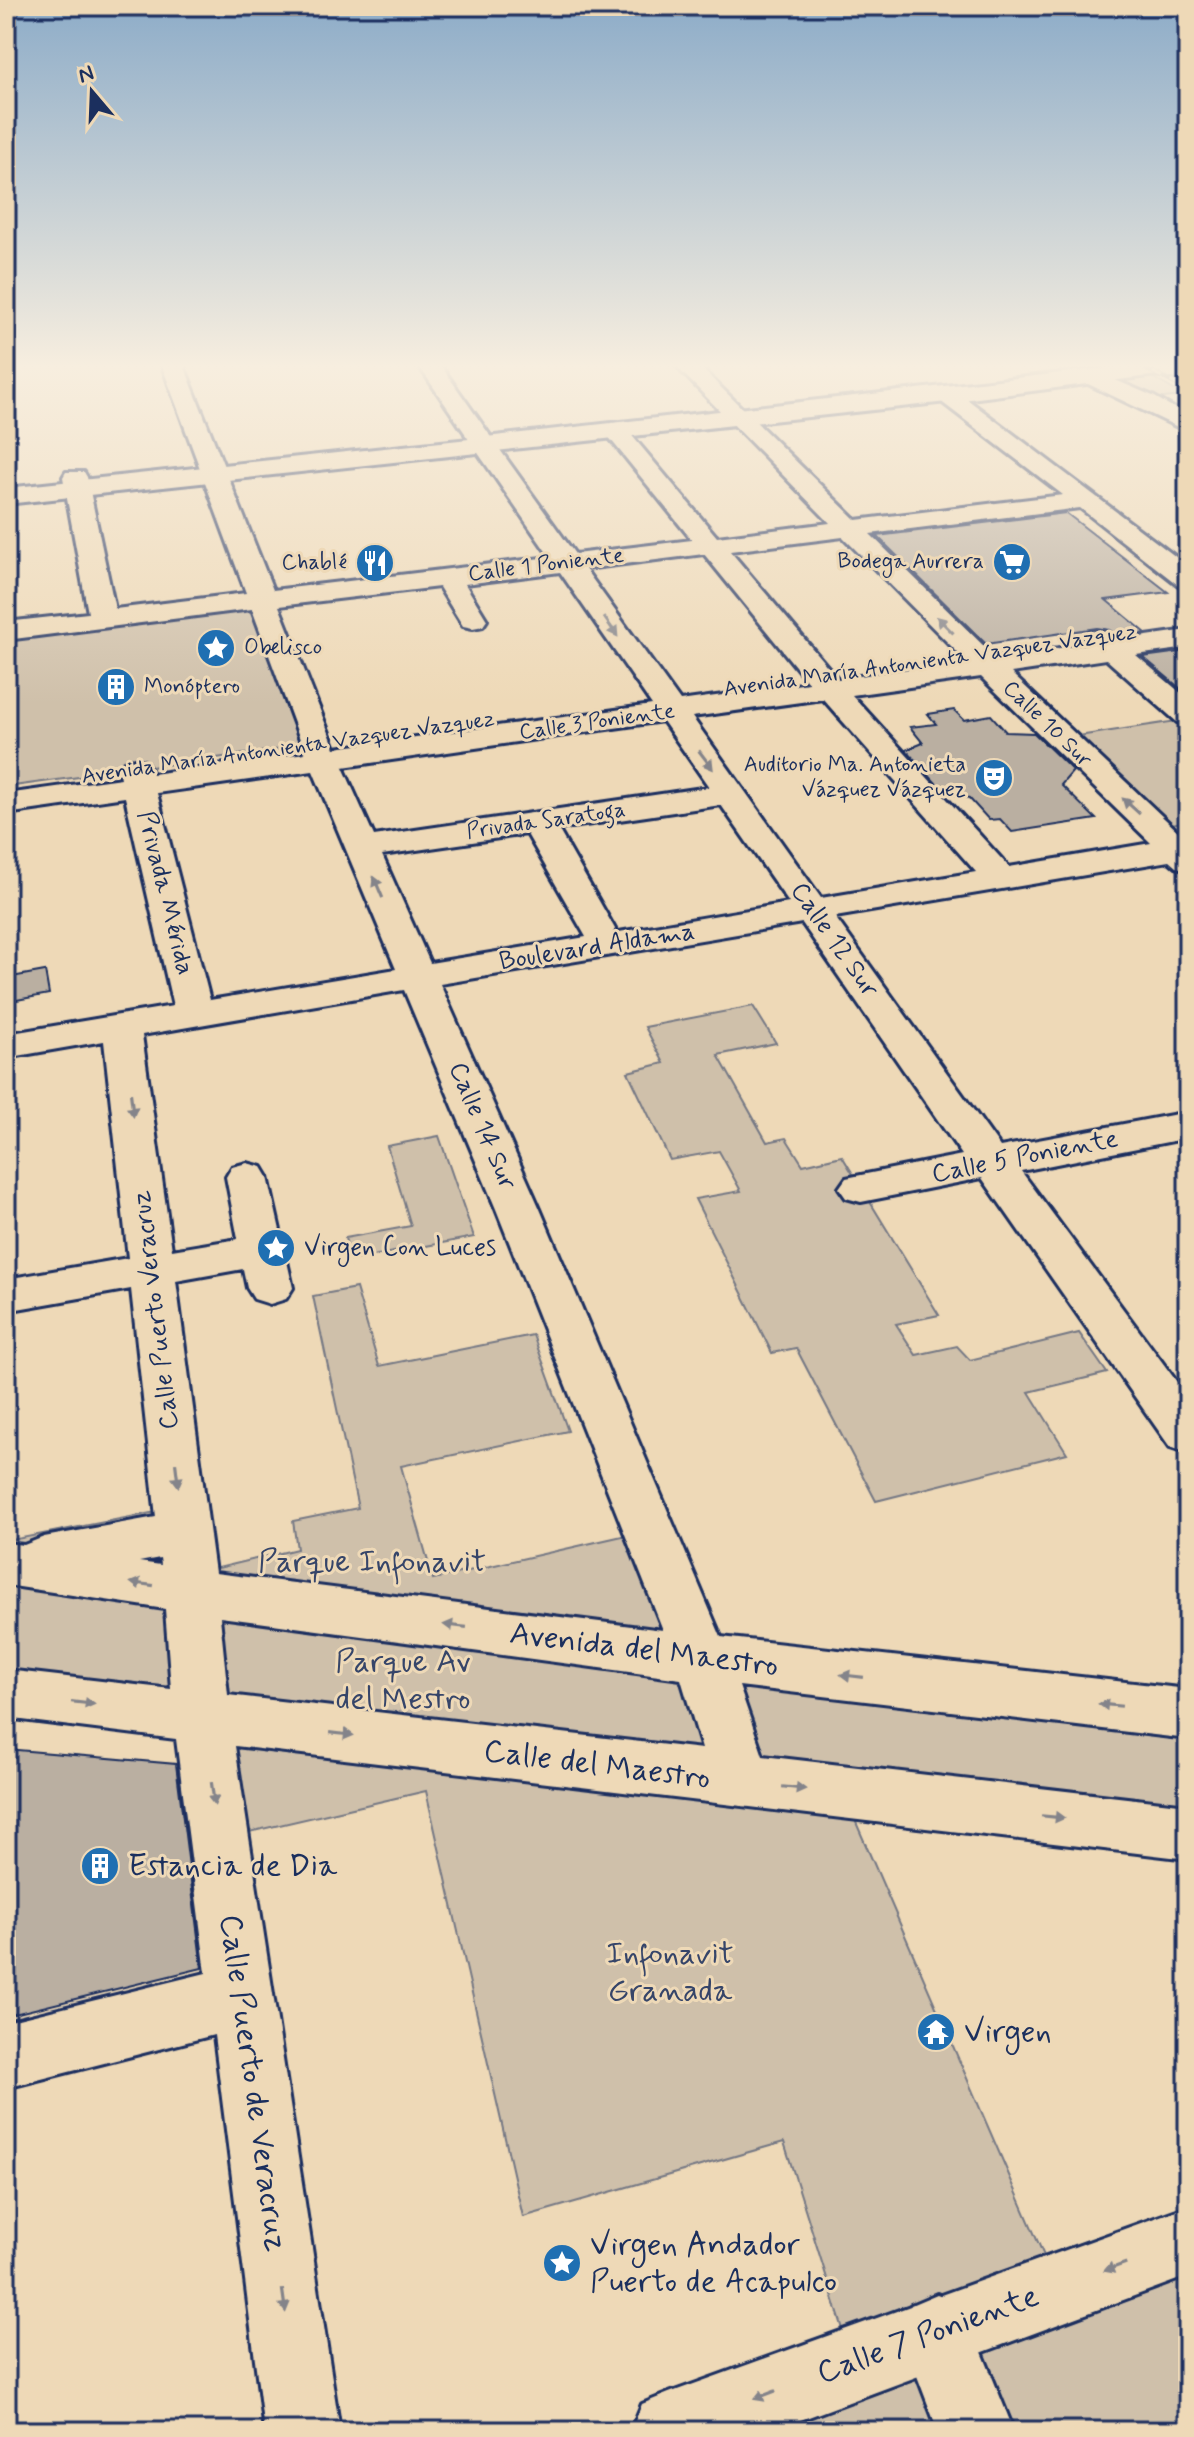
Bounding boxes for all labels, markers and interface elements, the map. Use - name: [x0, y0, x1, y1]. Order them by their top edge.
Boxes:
- north arrow: [52, 52, 132, 132]
- text: N: [75, 59, 98, 91]
- supermarket icon: Bodega Aurrera: [991, 541, 1033, 583]
- restaurant icon: Chablé: [354, 542, 396, 584]
- street label: Calle 1 Poniente: [467, 542, 626, 588]
- place label: Bodega Aurrera: [838, 548, 984, 579]
- place label: Chablé: [281, 549, 347, 577]
- one-way arrow: [603, 616, 619, 637]
- one-way arrow: [936, 616, 955, 634]
- street label: Avenida María Antonienta Vazquez Vazquez: [722, 618, 1138, 704]
- place icon: Obelisco: [195, 627, 237, 669]
- place label: Obelisco: [244, 634, 322, 662]
- building icon: Monóptero: [95, 666, 137, 708]
- place label: Monóptero: [144, 673, 240, 701]
- street label: Calle 10 Sur: [996, 675, 1098, 774]
- street label: Calle 3 Poniente: [517, 697, 677, 747]
- street label: Avenida María Antonienta Vazquez Vazquez: [80, 705, 496, 791]
- one-way arrow: [698, 750, 714, 770]
- place label: Auditorio Ma. Antonieta Vázquez Vázquez: [744, 751, 966, 804]
- theatre icon: Auditorio Ma. Antonieta Vázquez Vázquez: [973, 757, 1015, 799]
- street label: Privada Saratoga: [465, 796, 628, 849]
- one-way arrow: [1122, 798, 1141, 816]
- street label: Privada Mérida: [128, 807, 202, 979]
- one-way arrow: [371, 875, 384, 899]
- street label: Calle 12 Sur: [782, 876, 886, 1004]
- street label: Boulevard Aldama: [497, 915, 697, 979]
- street label: Calle 14 Sur: [440, 1057, 524, 1195]
- one-way arrow: [125, 1093, 138, 1118]
- street label: Calle 5 Poniente: [929, 1122, 1121, 1192]
- street label: Calle Puerto Veracruz: [124, 1189, 188, 1431]
- place icon: Virgen Con Luces: [255, 1227, 297, 1269]
- place label: Virgen Con Luces: [304, 1231, 496, 1267]
- one-way arrow: [170, 1463, 183, 1488]
- park label: Parque Infonavit: [258, 1541, 486, 1585]
- one-way arrow: [129, 1577, 154, 1590]
- street label: Avenida del Maestro: [507, 1613, 781, 1687]
- one-way arrow: [442, 1620, 467, 1633]
- park label: Parque Av del Mestro: [335, 1641, 471, 1720]
- one-way arrow: [839, 1669, 864, 1682]
- one-way arrow: [71, 1697, 96, 1710]
- one-way arrow: [1098, 1699, 1123, 1712]
- one-way arrow: [329, 1728, 354, 1741]
- street label: Calle del Maestro: [481, 1730, 713, 1800]
- one-way arrow: [207, 1782, 220, 1807]
- one-way arrow: [782, 1782, 807, 1795]
- one-way arrow: [1041, 1810, 1066, 1823]
- building icon: Estancia de Dia: [79, 1845, 121, 1887]
- place label: Estancia de Dia: [128, 1845, 338, 1887]
- street label: Calle Puerto de Veracruz: [209, 1912, 297, 2254]
- park label: Infonavit Granada: [606, 1933, 734, 2012]
- temple icon: Virgen: [915, 2011, 957, 2053]
- place label: Virgen: [964, 2011, 1052, 2055]
- place label: Virgen Andador Puerto de Acapulco: [590, 2224, 837, 2303]
- place icon: Virgen Andador Puerto de Acapulco: [541, 2242, 583, 2284]
- one-way arrow: [1102, 2261, 1126, 2274]
- street label: Calle 7 Poniente: [811, 2275, 1045, 2395]
- one-way arrow: [278, 2289, 291, 2314]
- one-way arrow: [753, 2389, 777, 2402]

